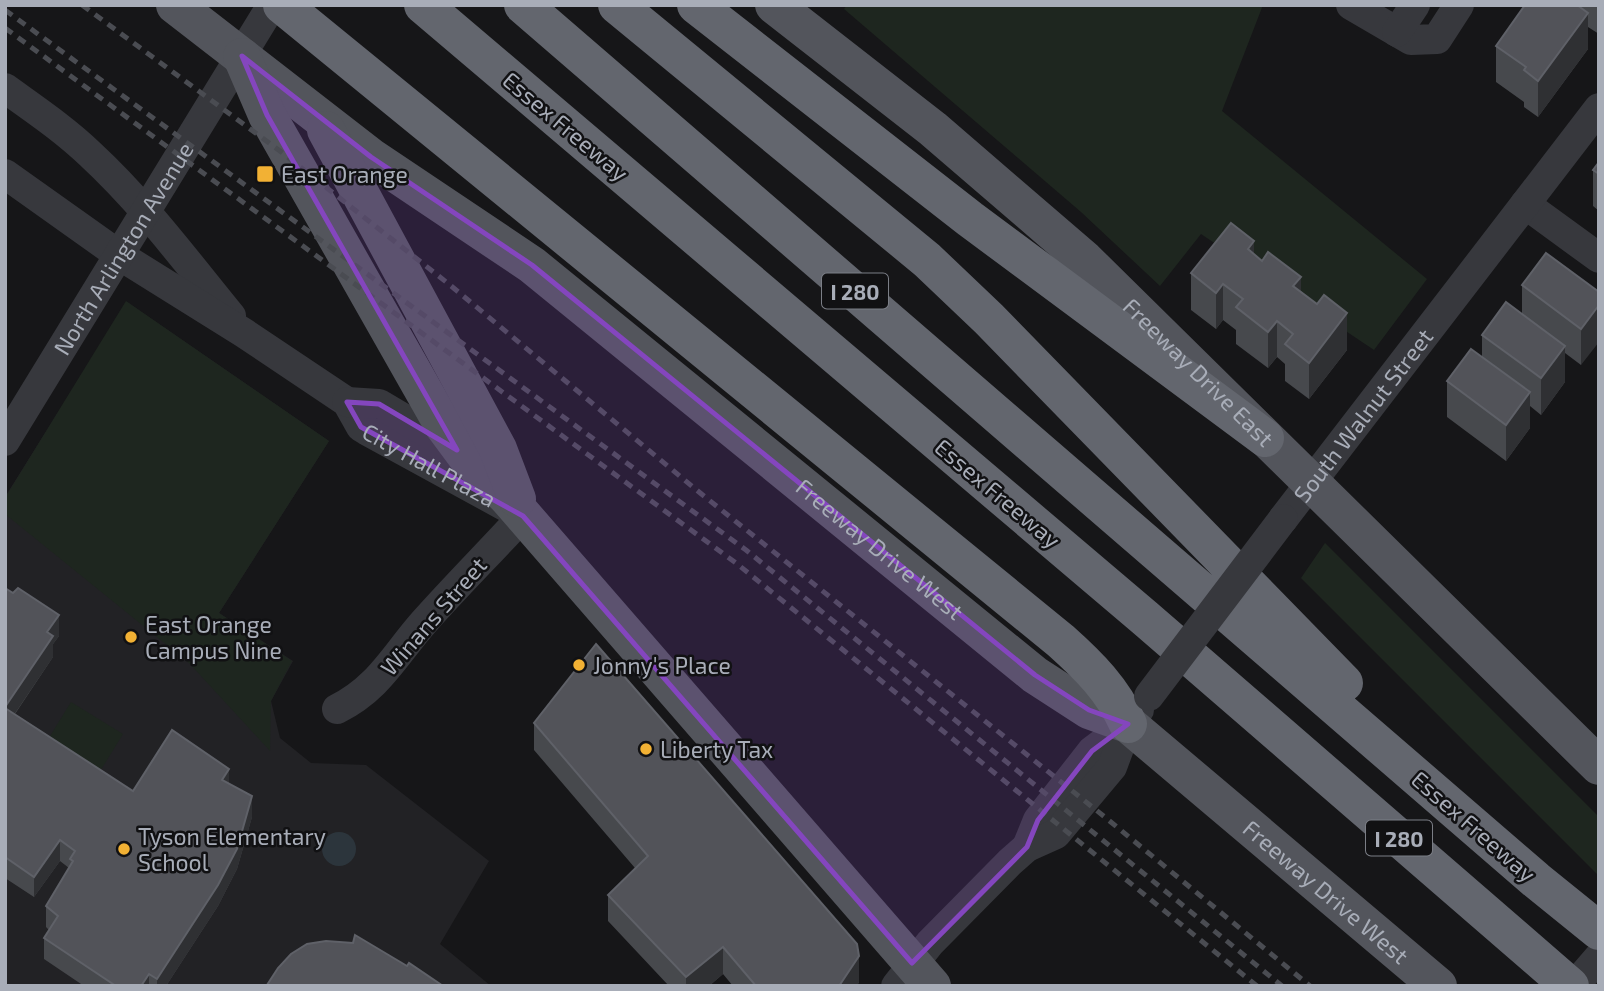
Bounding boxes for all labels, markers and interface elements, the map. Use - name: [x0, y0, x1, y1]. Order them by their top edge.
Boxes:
- street label: Essex Freeway: [498, 65, 634, 187]
- street label: North Arlington Avenue: [47, 137, 199, 360]
- place label: East Orange: [281, 160, 408, 188]
- marker: East Orange: [255, 164, 275, 184]
- road number: I 280: [822, 274, 888, 308]
- street label: Freeway Drive East: [1118, 292, 1280, 452]
- street label: South Walnut Street: [1287, 323, 1439, 508]
- street label: City Hall Plaza: [358, 417, 501, 513]
- street label: Essex Freeway: [930, 432, 1066, 554]
- street label: Freeway Drive West: [791, 472, 970, 625]
- street label: Winans Street: [374, 551, 492, 681]
- place label: East Orange Campus Nine: [145, 610, 282, 664]
- marker: East Orange Campus Nine: [123, 629, 139, 645]
- place label: Jonny's Place: [593, 651, 731, 679]
- marker: Jonny's Place: [571, 657, 587, 673]
- place label: Liberty Tax: [660, 735, 773, 763]
- marker: Liberty Tax: [638, 741, 654, 757]
- street label: Essex Freeway: [1406, 765, 1542, 887]
- street label: Freeway Drive West: [1238, 814, 1415, 969]
- road number: I 280: [1366, 820, 1432, 856]
- place label: Tyson Elementary School: [138, 822, 326, 876]
- marker: Tyson Elementary School: [116, 841, 132, 857]

